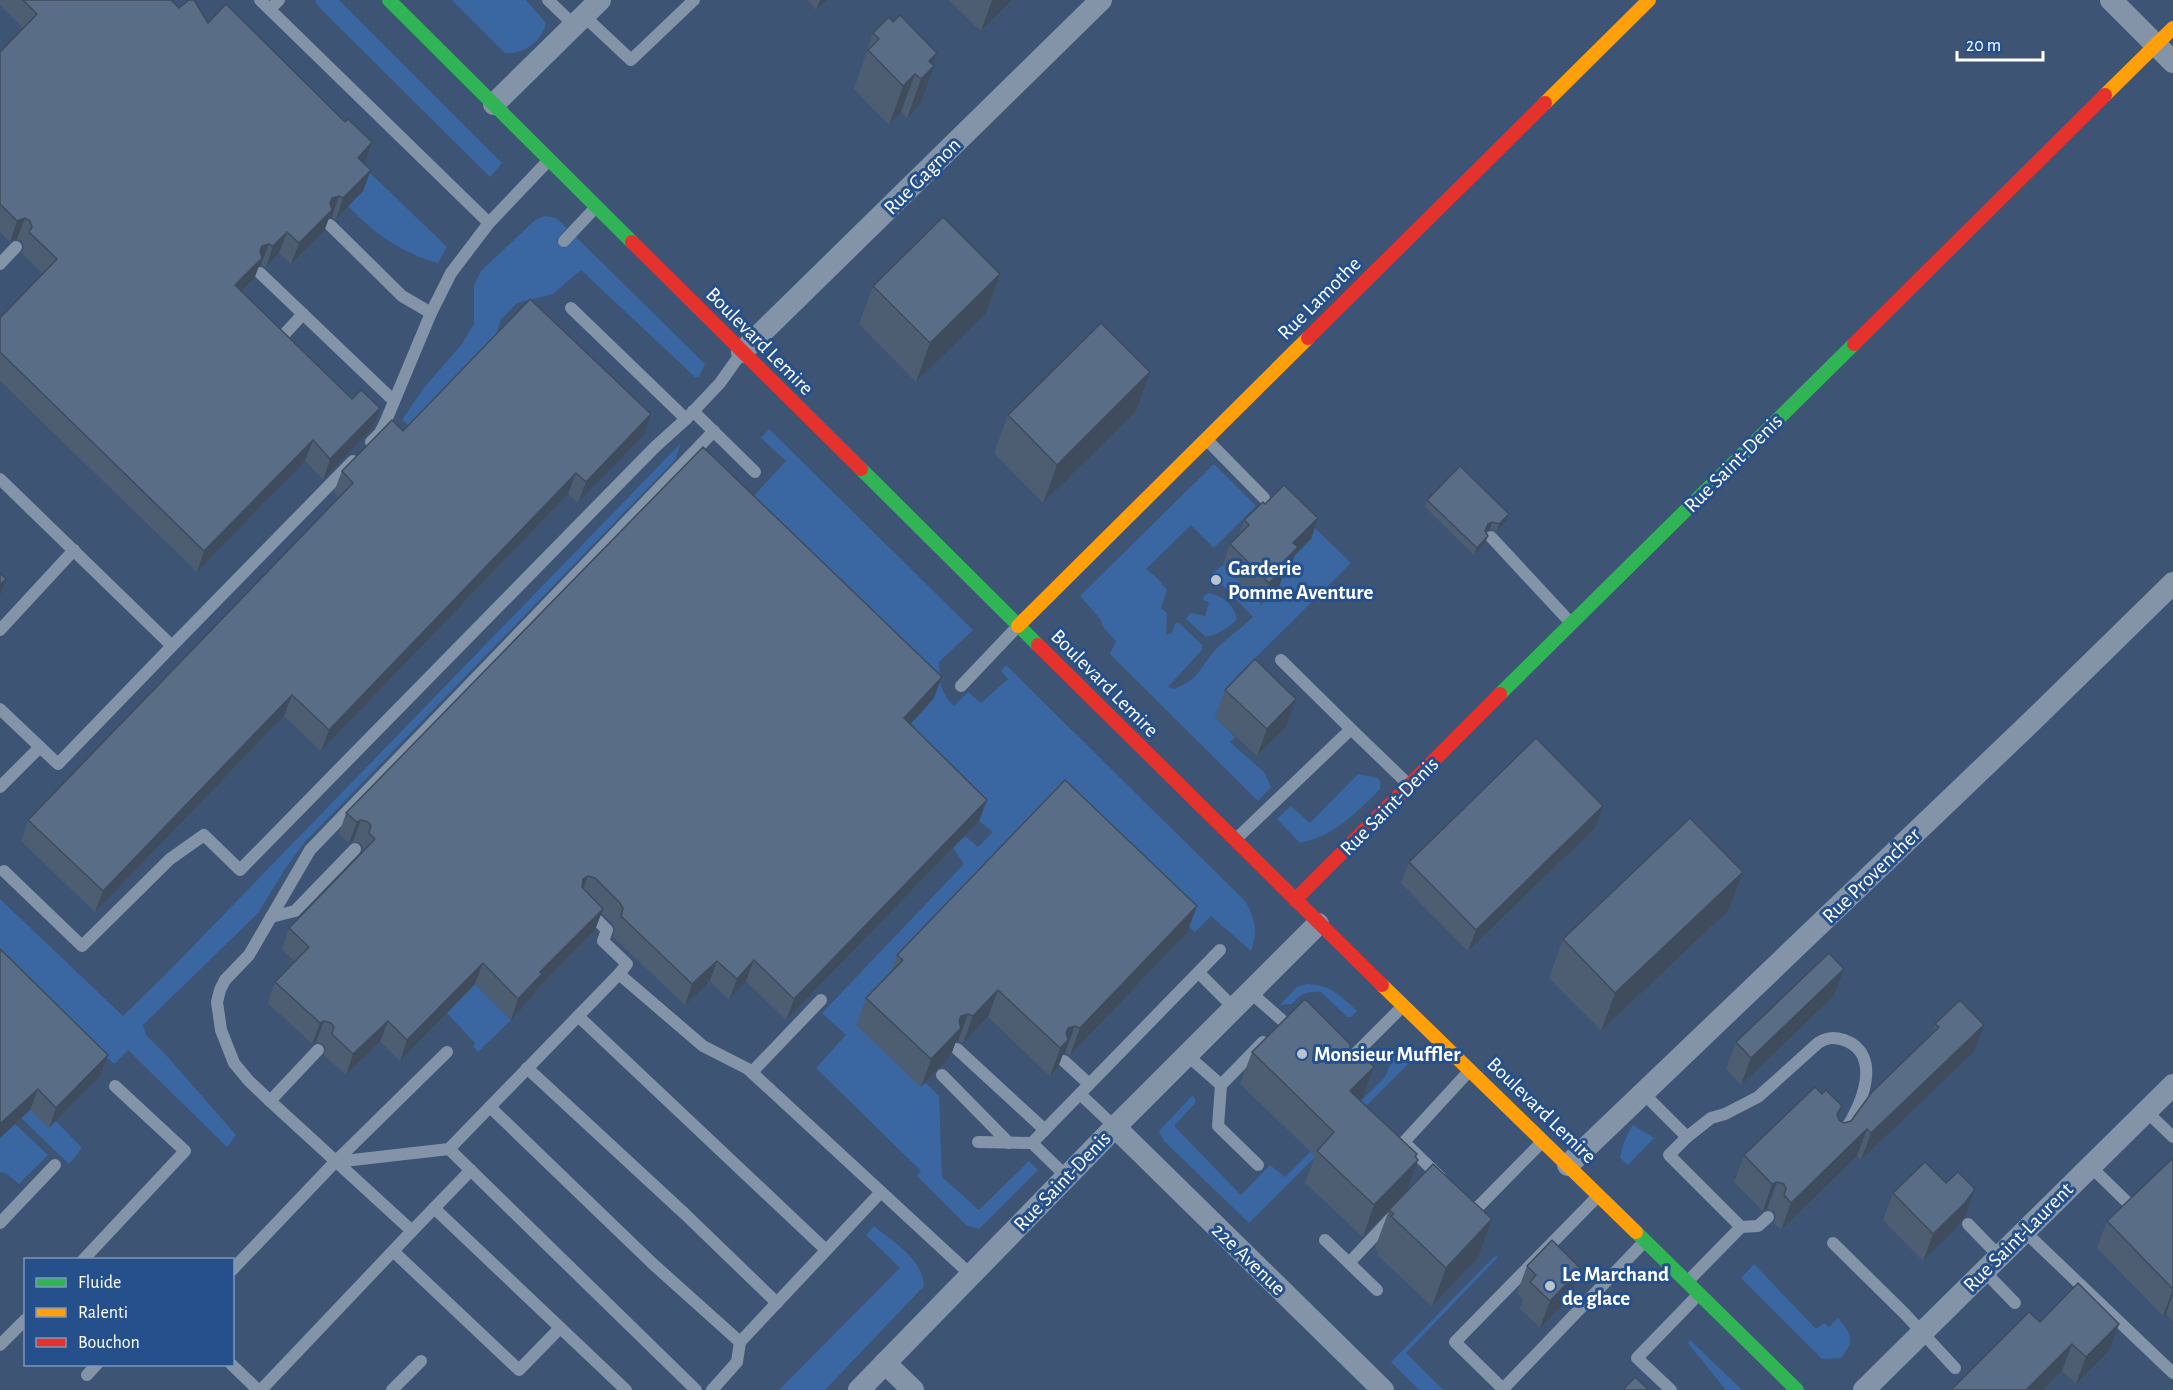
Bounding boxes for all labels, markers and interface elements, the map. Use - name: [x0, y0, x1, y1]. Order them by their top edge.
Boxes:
- scale bar: [1957, 24, 2042, 62]
- text: 20 m: [1966, 37, 2001, 55]
- street label: Rue Gagnon: [880, 134, 965, 219]
- street label: Rue Lamothe: [1274, 253, 1365, 344]
- street label: Boulevard Lemire: [702, 284, 817, 399]
- street label: Rue Saint-Denis: [1680, 410, 1787, 517]
- place label: Garderie Pomme Aventure: [1228, 558, 1374, 603]
- marker: Garderie Pomme Aventure: [1209, 573, 1223, 587]
- street label: Boulevard Lemire: [1047, 626, 1162, 741]
- street label: Rue Saint-Denis: [1336, 753, 1443, 860]
- street label: Rue Provencher: [1818, 824, 1924, 927]
- place label: Monsieur Muffler: [1314, 1044, 1461, 1065]
- marker: Monsieur Muffler: [1295, 1047, 1309, 1061]
- street label: Boulevard Lemire: [1483, 1053, 1600, 1167]
- street label: Rue Saint-Denis: [1010, 1128, 1115, 1235]
- street label: Rue Saint-Laurent: [1960, 1178, 2077, 1296]
- street label: 22e Avenue: [1208, 1219, 1290, 1299]
- legend: [24, 1258, 234, 1366]
- place label: Le Marchand de glace: [1562, 1264, 1669, 1309]
- text: Fluide: [78, 1274, 121, 1292]
- marker: Le Marchand de glace: [1543, 1279, 1557, 1293]
- text: Ralenti: [78, 1304, 128, 1322]
- text: Bouchon: [78, 1334, 140, 1352]

